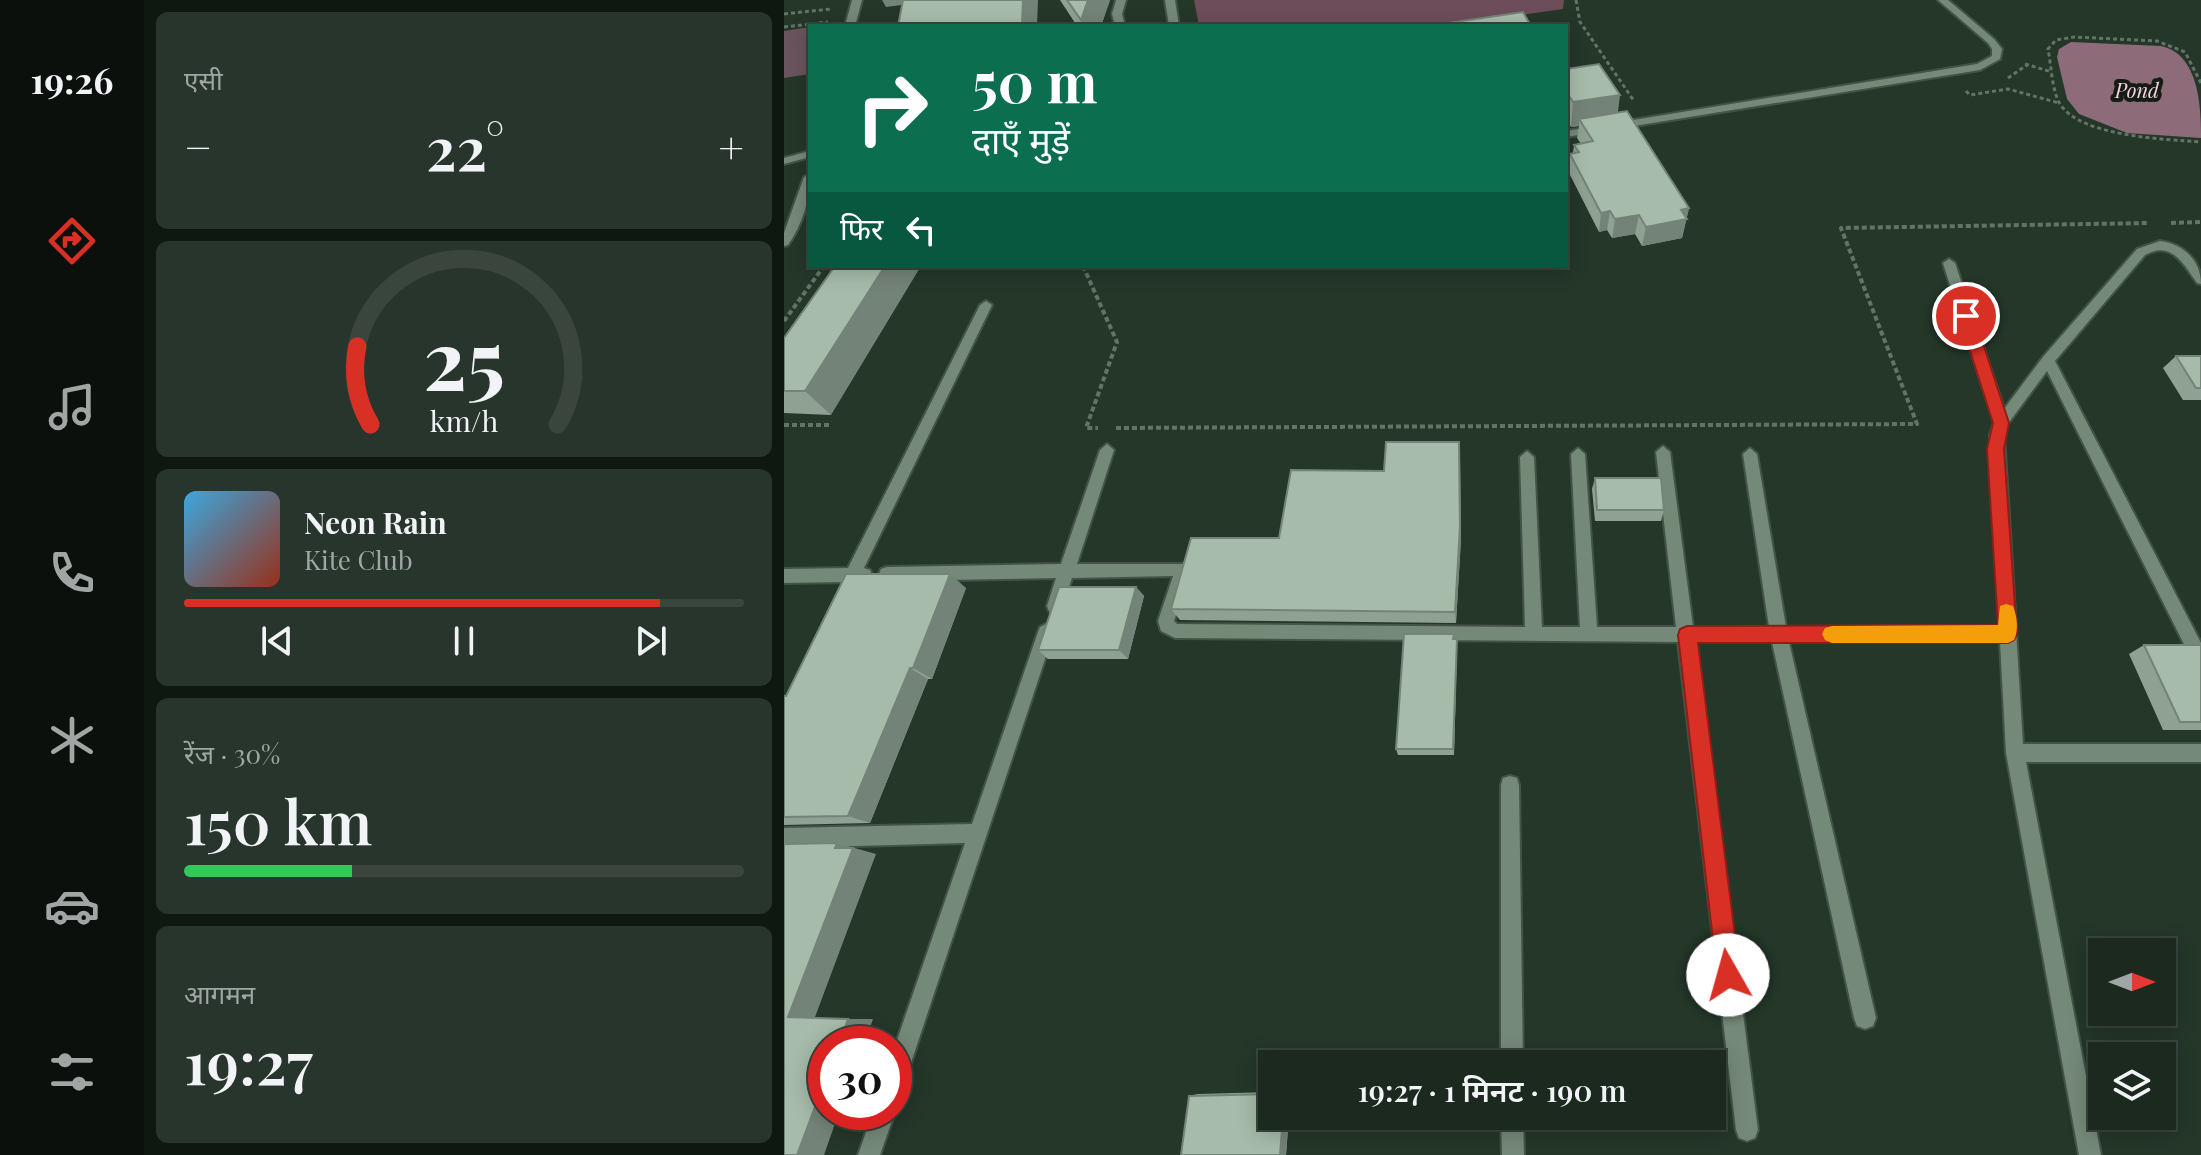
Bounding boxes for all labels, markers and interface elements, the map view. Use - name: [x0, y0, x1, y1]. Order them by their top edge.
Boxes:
- text: 50 m: [972, 43, 1098, 118]
- text: 19:26: [30, 55, 114, 103]
- icon: right: [840, 56, 944, 160]
- text: एसी: [184, 62, 223, 97]
- water label: Pond: [2114, 76, 2160, 103]
- text: 22°: [426, 106, 505, 186]
- text: दाएँ मुड़ें: [972, 115, 1070, 163]
- text: −: [184, 116, 212, 175]
- text: +: [718, 116, 744, 175]
- text: फिर: [840, 208, 883, 248]
- icon: left: [899, 208, 943, 252]
- icon: directions: [44, 213, 100, 269]
- pin: [1932, 282, 2000, 350]
- icon: arrive: [1944, 294, 1988, 338]
- text: 25: [423, 300, 505, 411]
- icon: music: [44, 379, 100, 435]
- text: km/h: [430, 401, 498, 439]
- text: Neon Rain: [304, 502, 447, 542]
- text: Kite Club: [304, 542, 413, 577]
- icon: phone: [44, 545, 100, 601]
- icon: previous: [255, 619, 299, 663]
- icon: pause: [442, 619, 486, 663]
- icon: next: [629, 619, 673, 663]
- icon: climate: [44, 712, 100, 768]
- text: रेंज · 30%: [184, 736, 280, 771]
- text: 150 km: [184, 780, 372, 860]
- icon: car: [44, 878, 100, 934]
- position arrow: [1686, 933, 1770, 1017]
- north arrow: [2088, 938, 2176, 1026]
- map controls: [2088, 938, 2176, 1130]
- text: आगमन: [184, 976, 255, 1011]
- text: 19:27: [184, 1020, 313, 1100]
- speed limit sign: 30: [808, 1026, 912, 1130]
- button: layers: [2088, 1042, 2176, 1130]
- icon: filters: [44, 1044, 100, 1100]
- text: 19:27 · 1 मिनट · 190 m: [1358, 1070, 1627, 1110]

